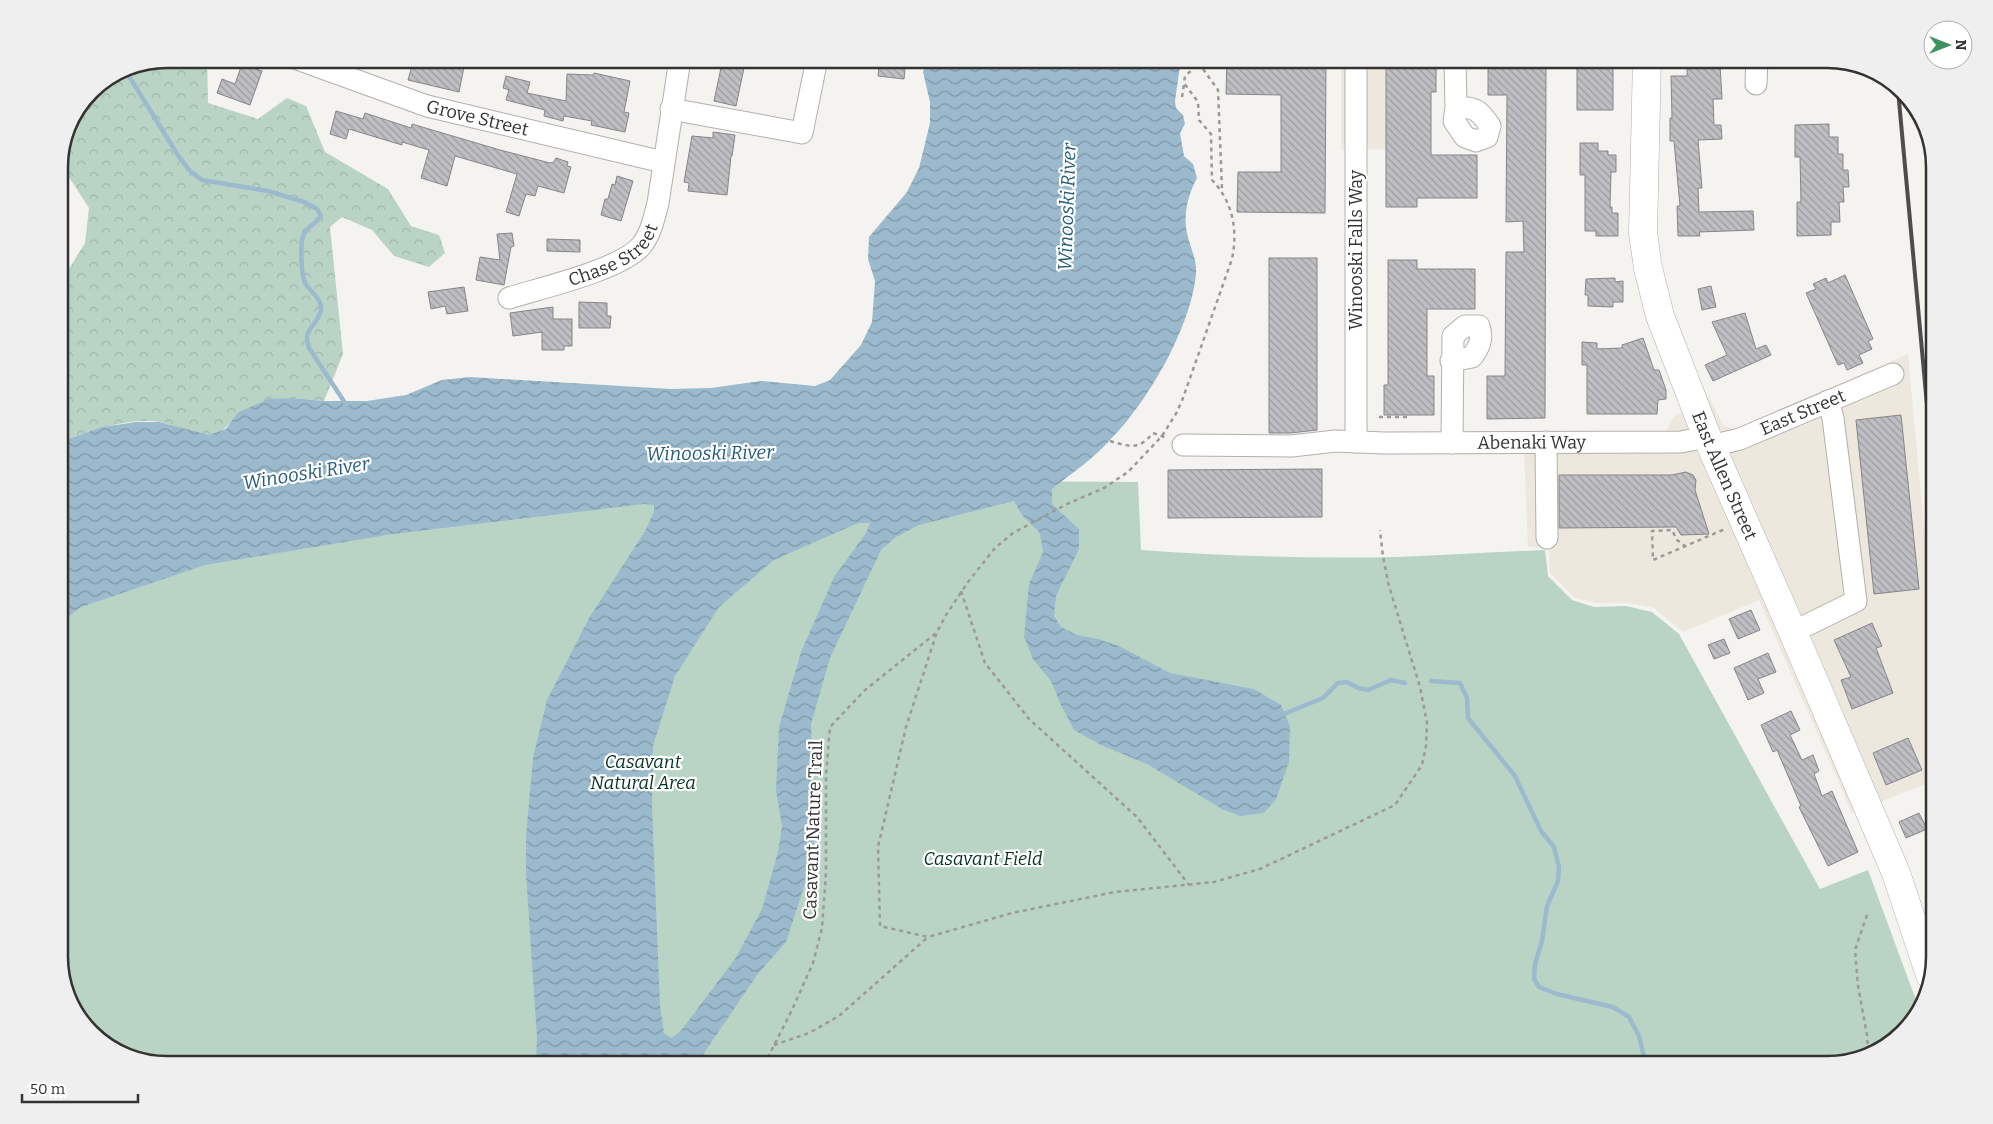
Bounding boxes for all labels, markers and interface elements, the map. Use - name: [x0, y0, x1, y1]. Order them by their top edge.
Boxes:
- north arrow: [1923, 20, 1973, 70]
- text: N: [1952, 40, 1969, 51]
- street label: Grove Street: [424, 95, 531, 141]
- water label: Winooski River: [1053, 142, 1081, 271]
- street label: Winooski Falls Way: [1345, 169, 1367, 330]
- street label: Chase Street: [566, 220, 663, 291]
- street label: East Street: [1757, 384, 1849, 440]
- street label: East Allen Street: [1687, 408, 1762, 544]
- street label: Abenaki Way: [1477, 431, 1587, 454]
- water label: Winooski River: [646, 440, 775, 466]
- water label: Winooski River: [241, 451, 372, 494]
- street label: Casavant Nature Trail: [799, 740, 827, 920]
- park label: Casavant Natural Area: [590, 751, 696, 794]
- park label: Casavant Field: [923, 848, 1043, 870]
- scale bar: [22, 1072, 139, 1104]
- text: 50 m: [30, 1080, 66, 1098]

